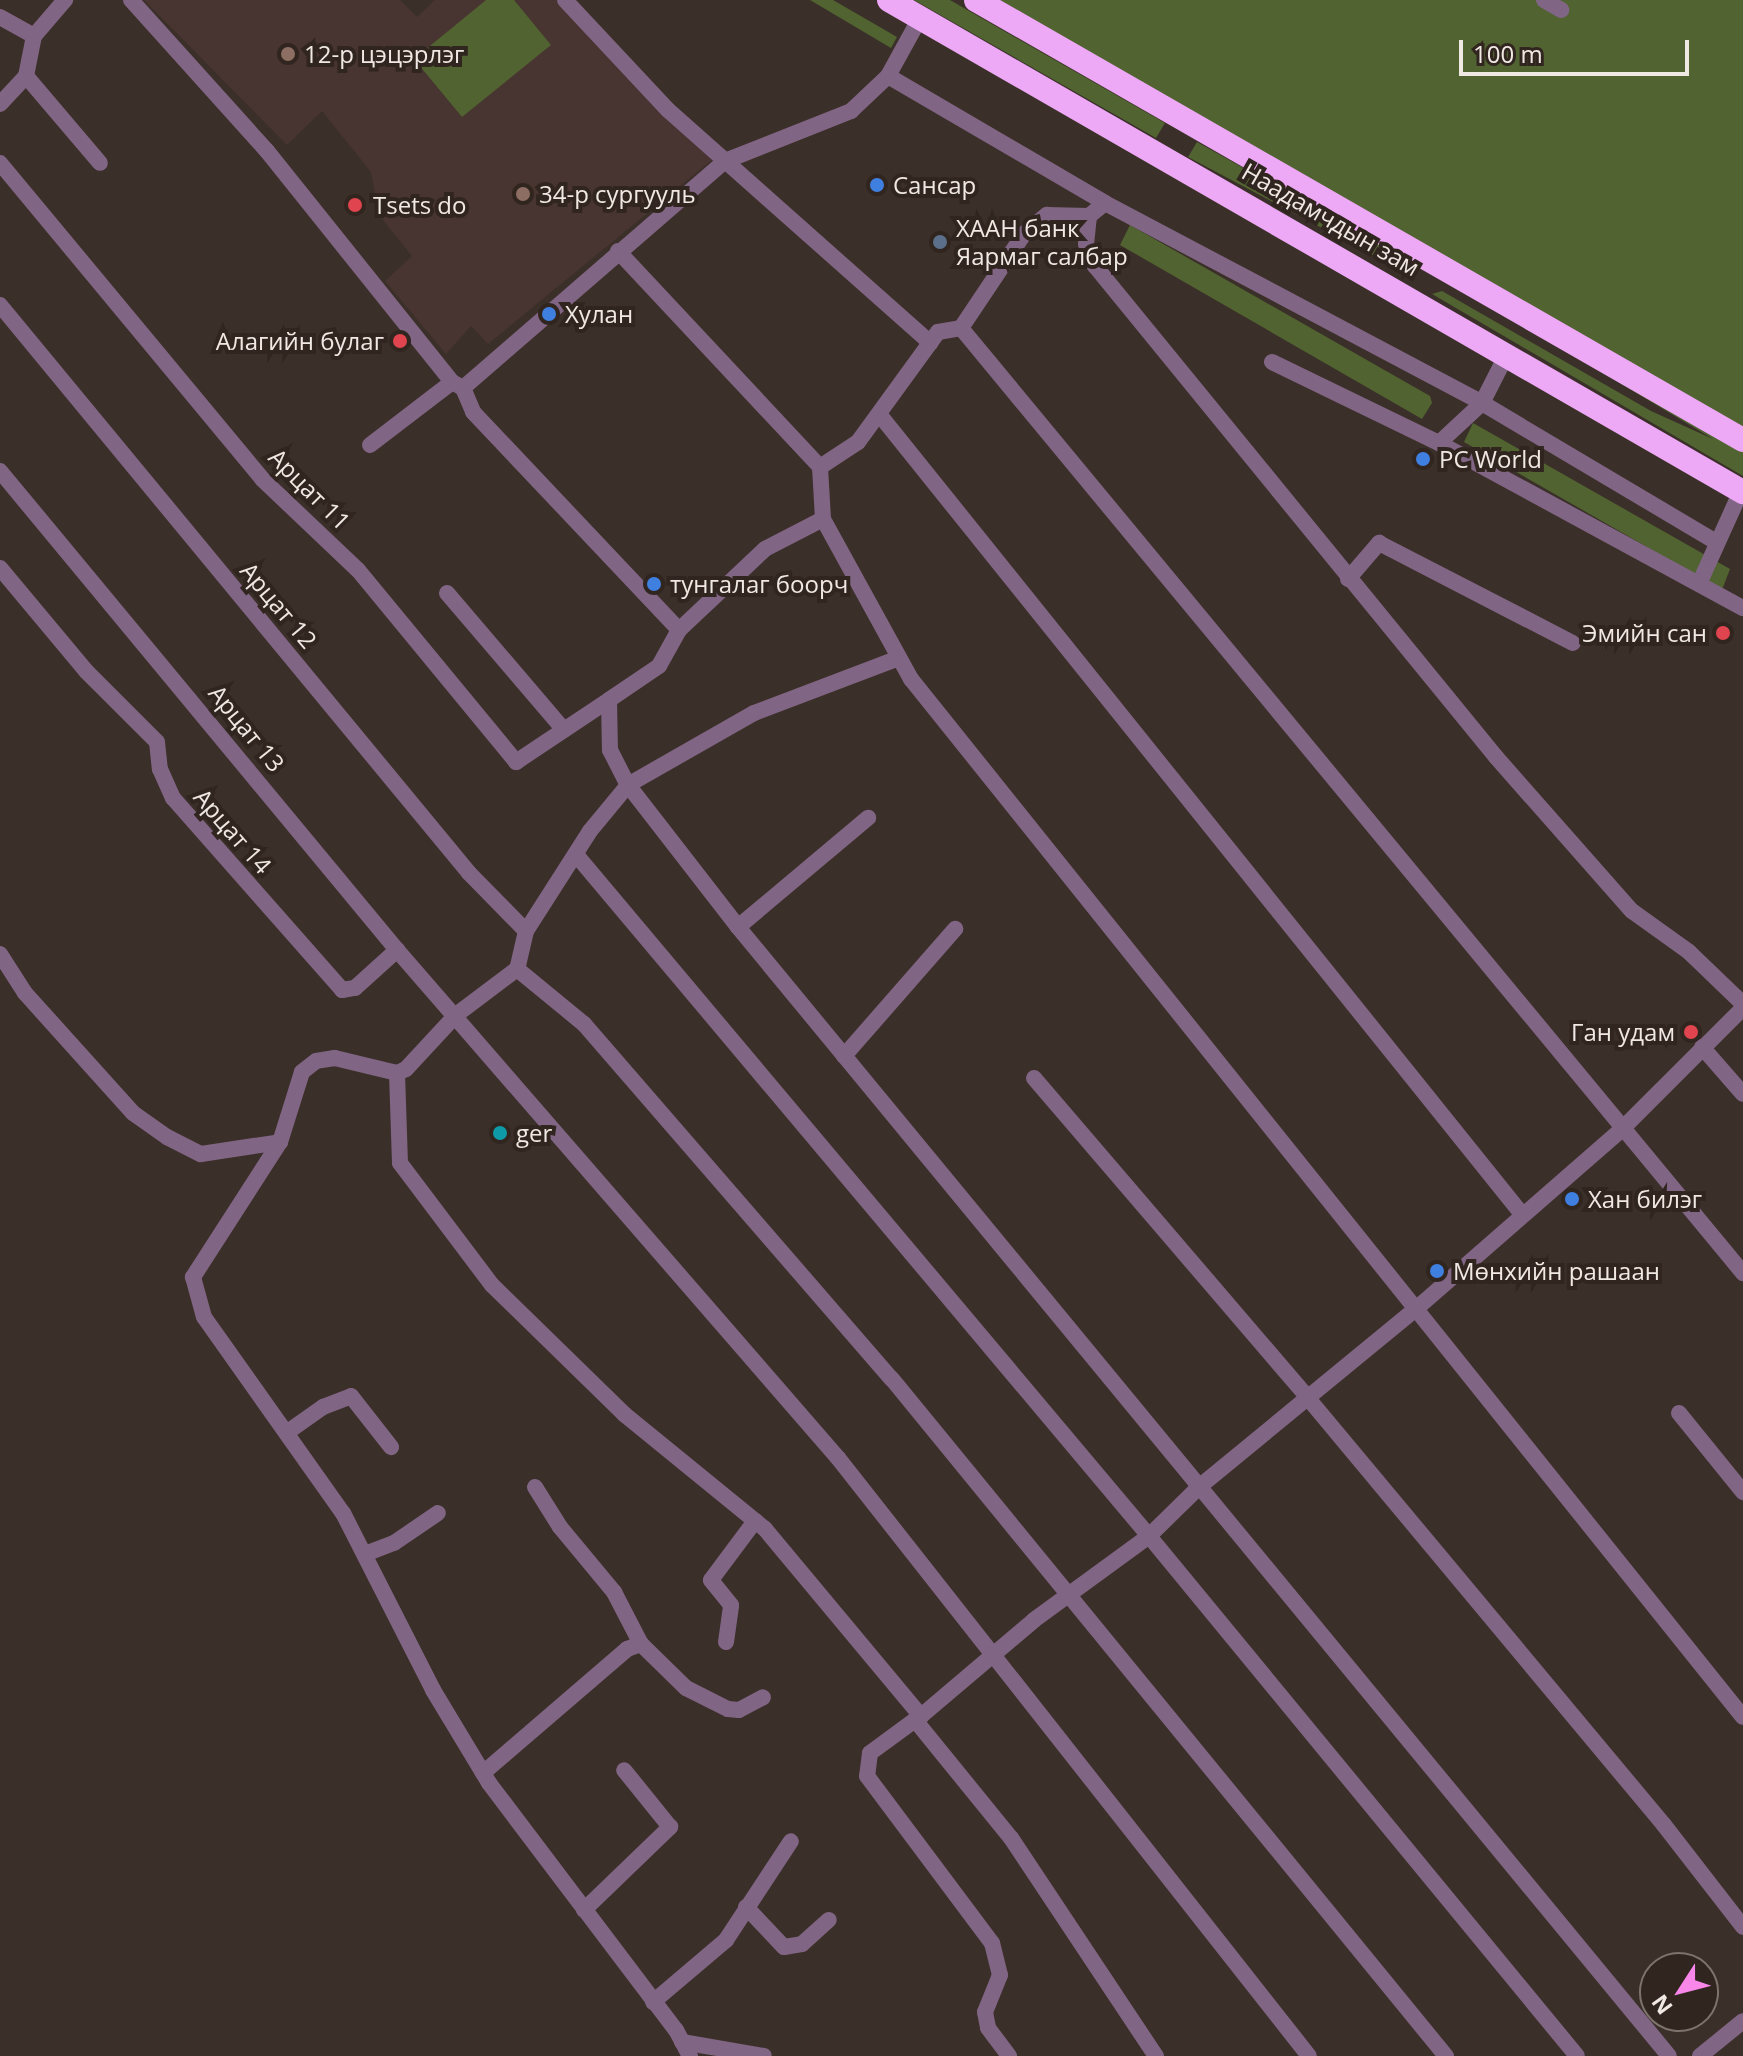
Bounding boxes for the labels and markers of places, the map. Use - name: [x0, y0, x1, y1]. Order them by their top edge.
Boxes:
- place label: 12-р цэцэрлэг: [304, 40, 464, 68]
- marker: 12-р цэцэрлэг: [279, 45, 297, 63]
- place label: Сансар: [893, 171, 976, 199]
- marker: Сансар: [868, 176, 886, 194]
- place label: 34-р сургууль: [539, 180, 696, 208]
- marker: 34-р сургууль: [514, 185, 532, 203]
- place label: Tsets do: [373, 191, 466, 219]
- marker: Tsets do: [344, 194, 366, 216]
- place label: ХААН банк Яармаг салбар: [956, 214, 1128, 270]
- marker: ХААН банк Яармаг салбар: [931, 233, 949, 251]
- place label: Хулан: [565, 300, 633, 328]
- marker: Хулан: [540, 305, 558, 323]
- place label: Алагийн булаг: [216, 327, 384, 355]
- marker: Алагийн булаг: [391, 332, 409, 350]
- place label: PC World: [1439, 445, 1542, 473]
- marker: PC World: [1414, 450, 1432, 468]
- place label: тунгалаг боорч: [670, 570, 848, 598]
- marker: тунгалаг боорч: [645, 575, 663, 593]
- place label: Эмийн сан: [1582, 619, 1707, 647]
- marker: Эмийн сан: [1714, 624, 1732, 642]
- place label: Ган удам: [1571, 1018, 1675, 1046]
- marker: Ган удам: [1682, 1023, 1700, 1041]
- place label: ger: [516, 1119, 552, 1147]
- marker: ger: [491, 1124, 509, 1142]
- place label: Хан билэг: [1588, 1185, 1702, 1213]
- marker: Хан билэг: [1563, 1190, 1581, 1208]
- place label: Мөнхийн рашаан: [1453, 1257, 1660, 1285]
- marker: Мөнхийн рашаан: [1428, 1262, 1446, 1280]

